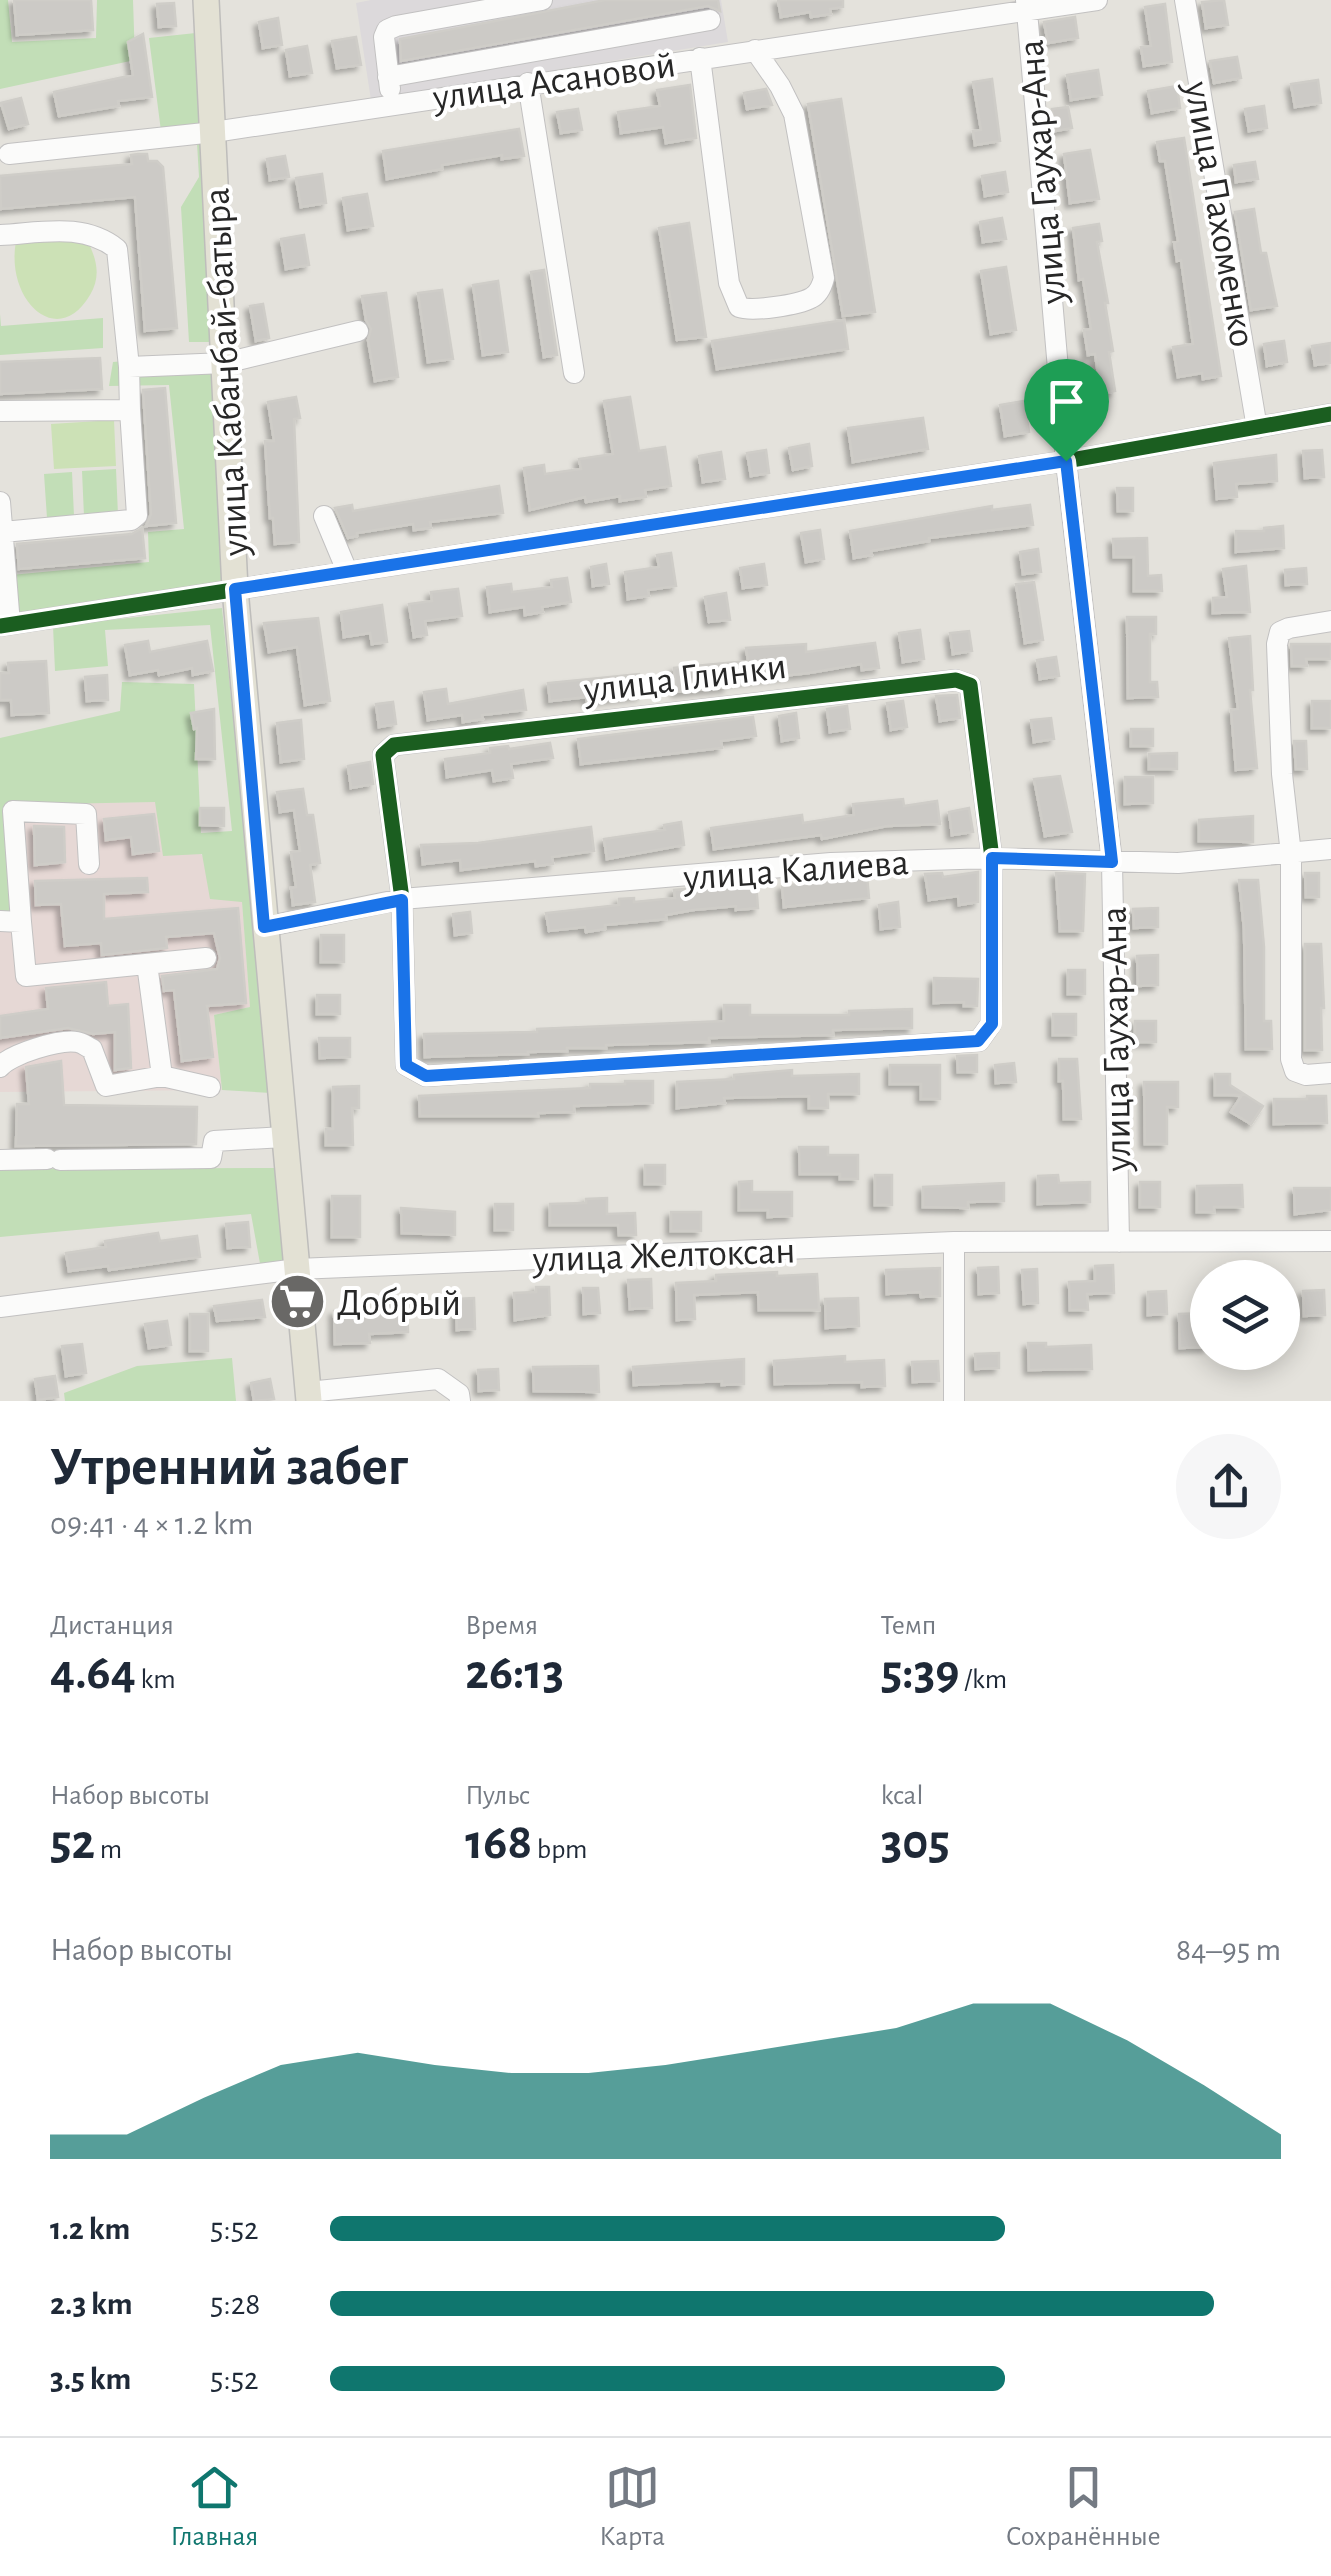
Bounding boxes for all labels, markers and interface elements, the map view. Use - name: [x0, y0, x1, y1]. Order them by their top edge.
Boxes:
- street label: улица Гаухар-Ана: [1013, 38, 1074, 307]
- street label: улица Асановой: [430, 46, 678, 118]
- street label: улица Пахоменко: [1177, 78, 1261, 350]
- street label: улица Кабанбай-батыра: [198, 187, 256, 558]
- pin: [1024, 359, 1109, 462]
- icon: arrive: [1039, 374, 1094, 429]
- street label: улица Глинки: [581, 648, 789, 710]
- street label: улица Калиева: [681, 844, 910, 898]
- street label: улица Гаухар-Ана: [1096, 906, 1138, 1173]
- street label: улица Желтоксан: [531, 1232, 796, 1280]
- map controls: [1190, 1260, 1300, 1370]
- button: layers: [1190, 1260, 1300, 1370]
- supermarket icon: Добрый: [268, 1272, 328, 1332]
- place label: Добрый: [337, 1285, 461, 1323]
- button: share: [1176, 1434, 1281, 1539]
- text: Утренний забег: [50, 1440, 408, 1495]
- text: 09:41 · 4 × 1.2 km: [50, 1508, 253, 1540]
- text: Дистанция: [50, 1612, 174, 1640]
- text: Время: [465, 1612, 538, 1640]
- text: Темп: [881, 1612, 936, 1640]
- text: 4.64: [50, 1648, 136, 1698]
- text: 26:13: [465, 1648, 564, 1698]
- text: 5:39: [881, 1648, 959, 1698]
- text: km: [136, 1666, 176, 1694]
- text: /km: [959, 1666, 1007, 1694]
- text: Набор высоты: [50, 1782, 210, 1810]
- text: Пульс: [465, 1782, 530, 1810]
- text: kcal: [881, 1782, 923, 1810]
- text: 52: [50, 1818, 95, 1868]
- text: 168: [465, 1818, 532, 1868]
- text: 305: [881, 1818, 950, 1868]
- text: m: [95, 1836, 122, 1864]
- text: bpm: [532, 1836, 588, 1864]
- text: Набор высоты: [50, 1934, 233, 1966]
- text: 84–95 m: [1176, 1934, 1281, 1966]
- text: 1.2 km: [50, 2213, 130, 2245]
- text: 5:52: [210, 2213, 259, 2245]
- text: 2.3 km: [50, 2288, 133, 2320]
- text: 5:28: [210, 2288, 260, 2320]
- text: 3.5 km: [50, 2363, 131, 2395]
- text: 5:52: [210, 2363, 259, 2395]
- tab: Главная: [170, 2460, 258, 2554]
- tab: Карта: [599, 2460, 665, 2554]
- tab: Сохранённые: [1006, 2460, 1161, 2554]

